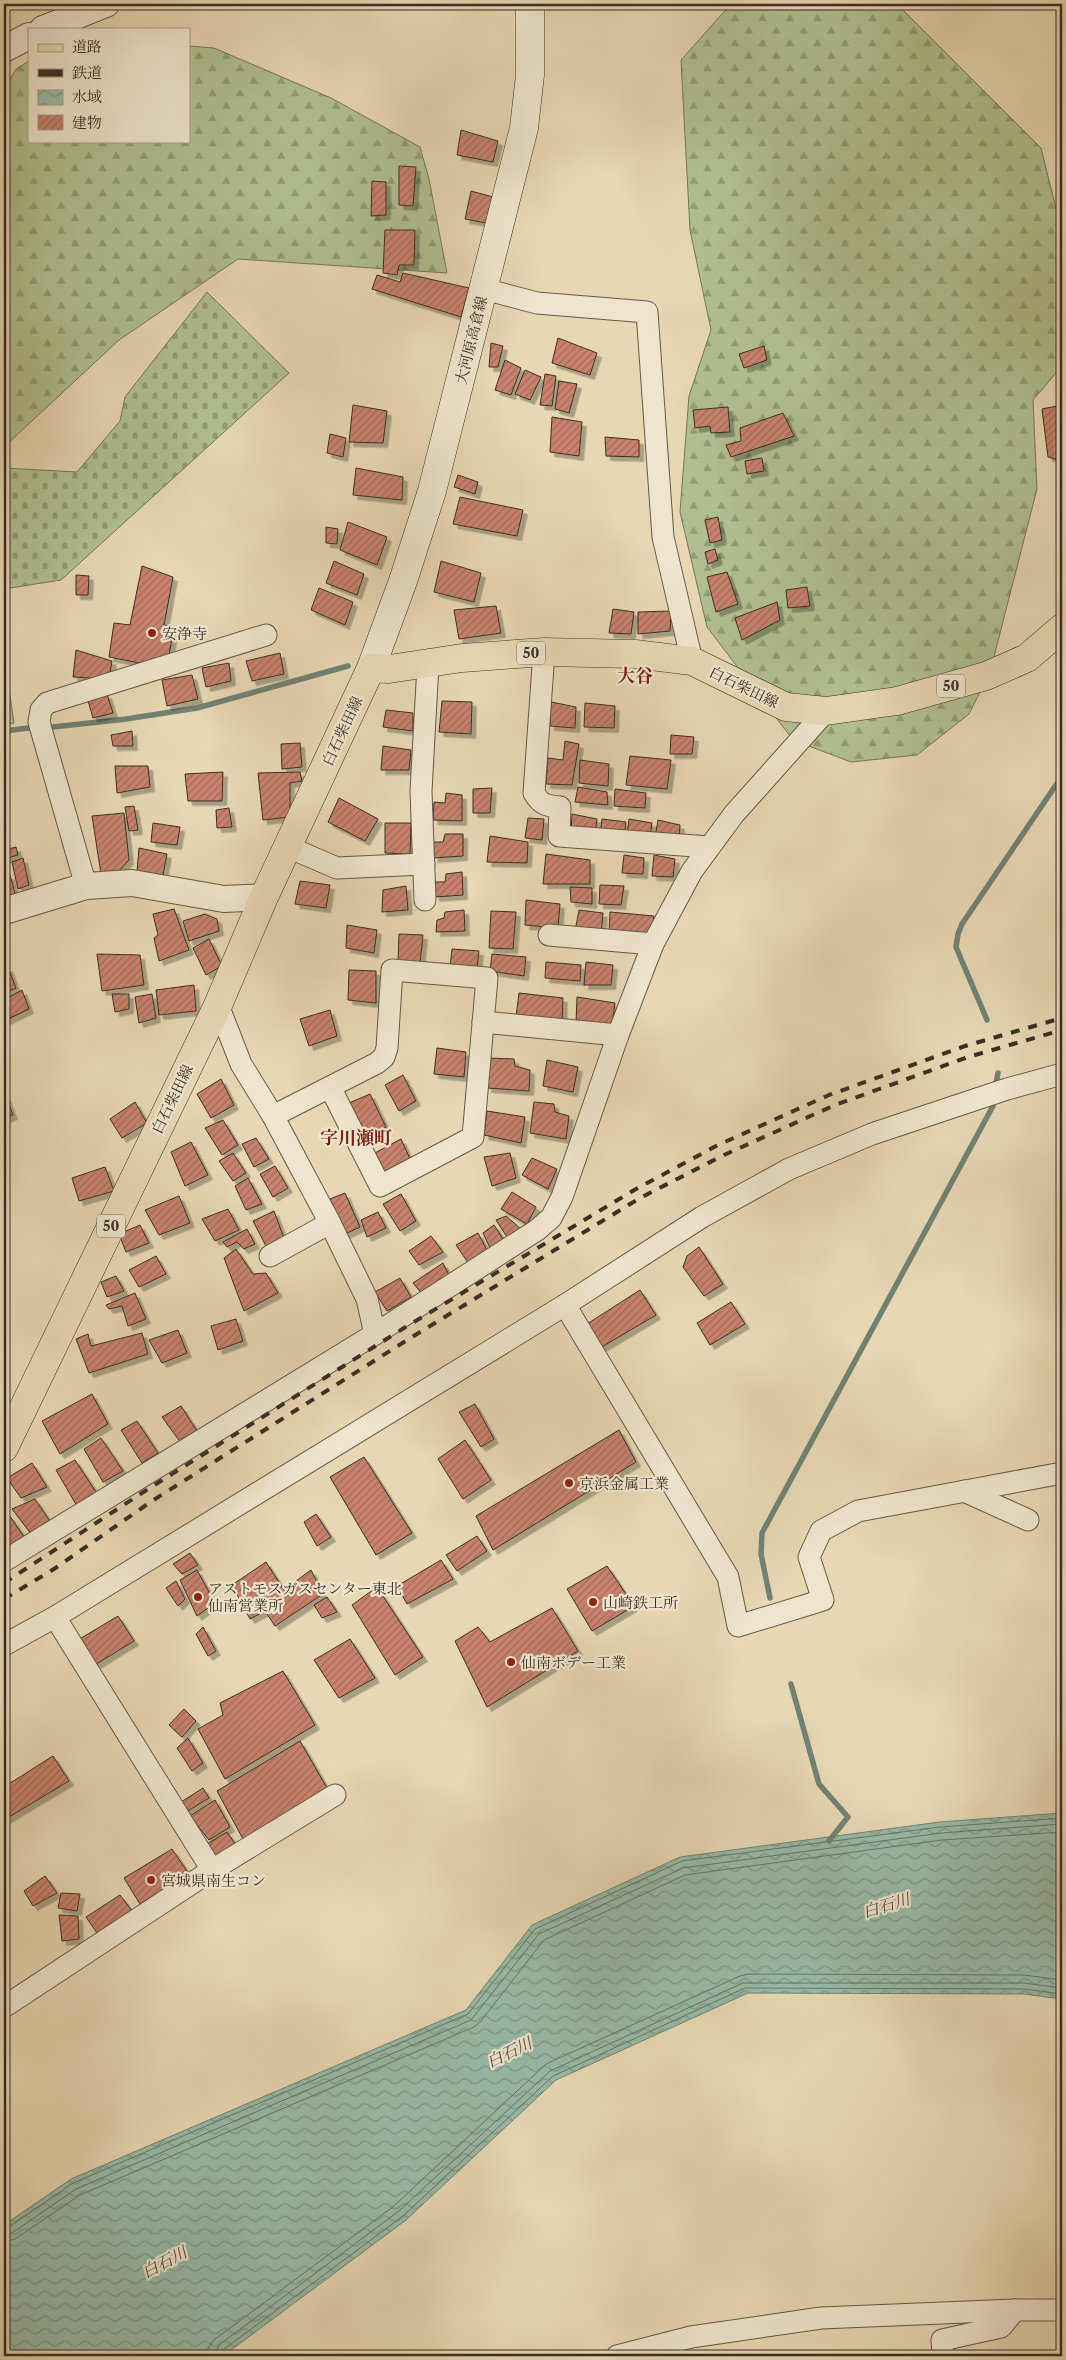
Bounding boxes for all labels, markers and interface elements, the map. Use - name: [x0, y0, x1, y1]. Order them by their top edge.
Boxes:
- legend: [28, 28, 190, 142]
- text: 道路: [72, 37, 102, 56]
- text: 鉄道: [72, 63, 102, 82]
- text: 水域: [72, 87, 102, 106]
- text: 建物: [72, 113, 102, 132]
- street label: 大河原高倉線: [451, 294, 491, 386]
- place label: 安浄寺: [162, 624, 207, 643]
- marker: 安浄寺: [146, 627, 158, 639]
- road number: 50: [517, 641, 545, 664]
- street label: 白石柴田線: [706, 662, 782, 712]
- district label: 大谷: [617, 665, 653, 687]
- road number: 50: [937, 674, 965, 698]
- street label: 白石柴田線: [318, 693, 366, 769]
- street label: 白石柴田線: [147, 1061, 197, 1137]
- district label: 字川瀬町: [320, 1127, 392, 1149]
- road number: 50: [97, 1214, 125, 1238]
- place label: 京浜金属工業: [579, 1474, 669, 1493]
- marker: 京浜金属工業: [563, 1477, 575, 1489]
- place label: アストモスガスセンター東北 仙南営業所: [208, 1579, 402, 1615]
- marker: アストモスガスセンター東北 仙南営業所: [192, 1591, 204, 1603]
- place label: 山崎鉄工所: [603, 1593, 678, 1612]
- marker: 山崎鉄工所: [587, 1596, 599, 1608]
- place label: 仙南ボデー工業: [521, 1653, 626, 1672]
- marker: 仙南ボデー工業: [505, 1656, 517, 1668]
- place label: 宮城県南生コン: [161, 1871, 266, 1890]
- marker: 宮城県南生コン: [145, 1874, 157, 1886]
- water label: 白石川: [860, 1888, 914, 1922]
- water label: 白石川: [483, 2032, 537, 2072]
- water label: 白石川: [138, 2241, 192, 2282]

